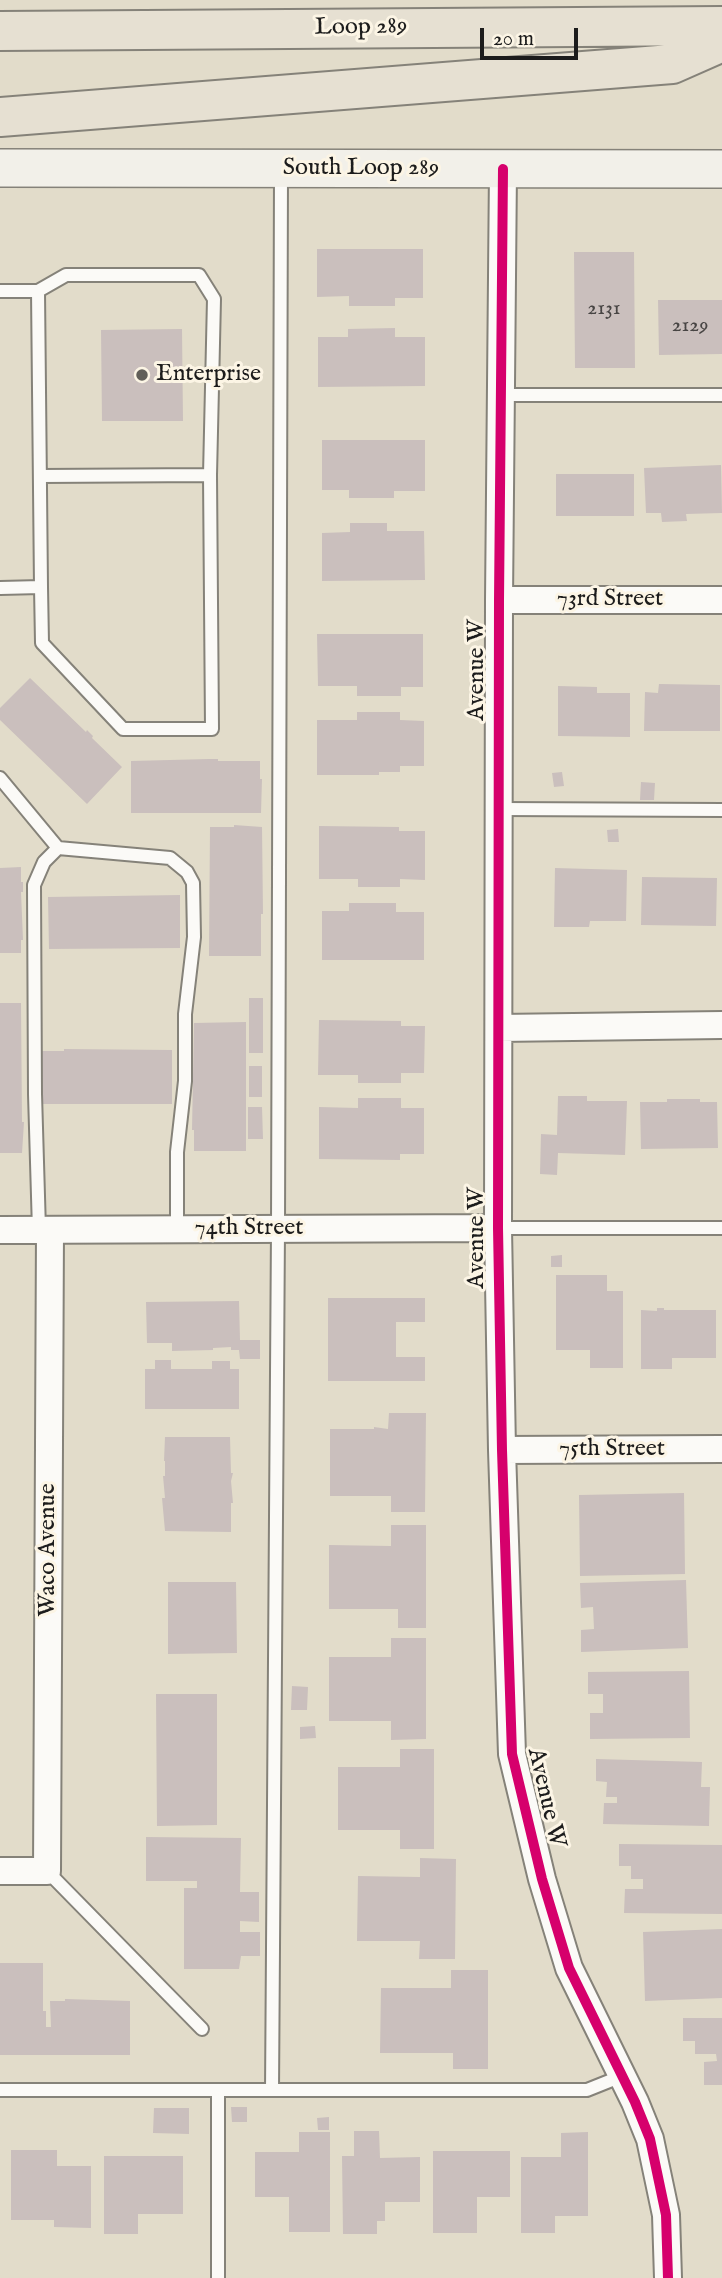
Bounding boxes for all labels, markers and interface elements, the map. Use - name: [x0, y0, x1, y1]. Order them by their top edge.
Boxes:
- street label: Loop 289: [314, 13, 408, 43]
- scale bar: [484, 14, 582, 58]
- text: 20 m: [493, 26, 534, 53]
- street label: South Loop 289: [283, 155, 439, 183]
- house number: 2131: [587, 297, 621, 323]
- house number: 2129: [672, 314, 708, 340]
- place label: Enterprise: [156, 361, 261, 389]
- marker: Enterprise: [134, 367, 150, 383]
- street label: 73rd Street: [557, 586, 663, 614]
- street label: Avenue W: [464, 619, 492, 721]
- street label: Avenue W: [464, 1187, 492, 1289]
- street label: 74th Street: [195, 1215, 303, 1243]
- street label: 75th Street: [559, 1436, 665, 1464]
- street label: Waco Avenue: [35, 1483, 63, 1617]
- street label: Avenue W: [520, 1745, 570, 1851]

